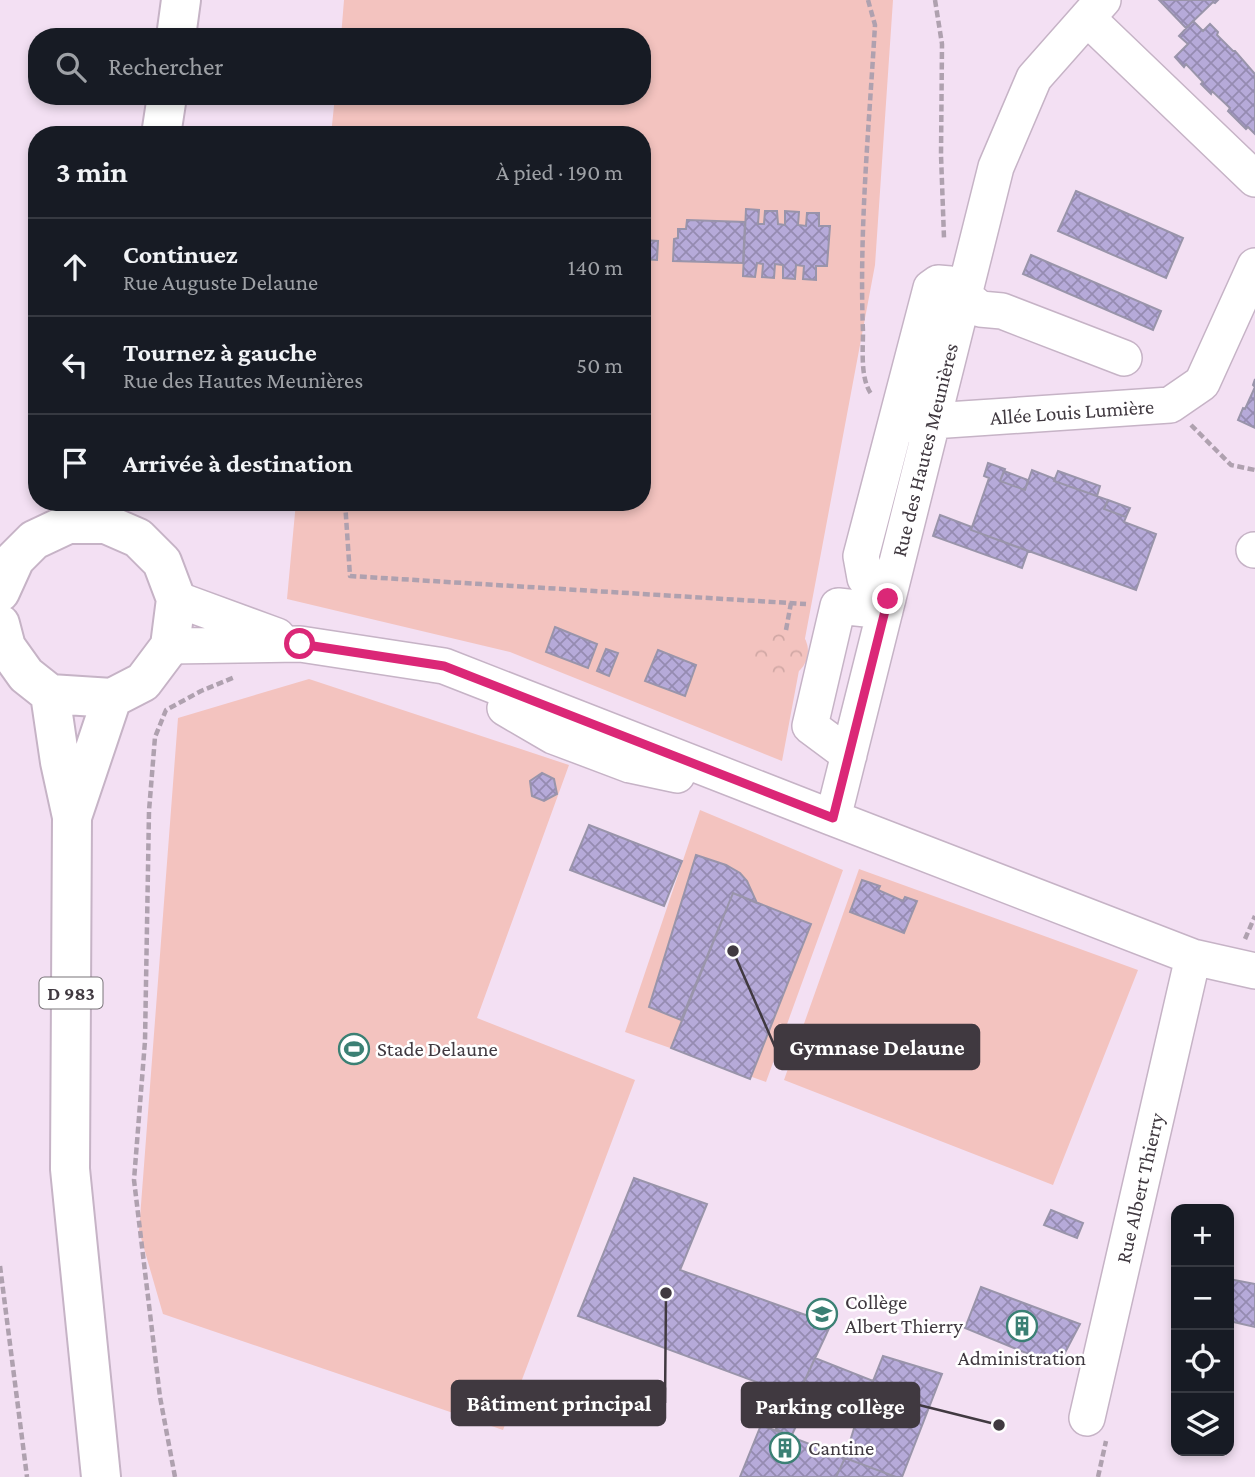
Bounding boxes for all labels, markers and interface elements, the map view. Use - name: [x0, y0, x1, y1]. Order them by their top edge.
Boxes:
- search box: [28, 28, 651, 105]
- icon: search: [52, 48, 90, 86]
- text: Rechercher: [108, 52, 224, 81]
- text: 3 min: [56, 155, 128, 188]
- text: À pied · 190 m: [496, 159, 623, 185]
- text: Continuez: [123, 240, 238, 269]
- icon: ahead: [56, 248, 94, 286]
- text: 140 m: [568, 254, 623, 280]
- text: Rue Auguste Delaune: [123, 269, 318, 295]
- text: Tournez à gauche: [123, 338, 317, 367]
- street label: Rue des Hautes Meunières: [887, 341, 963, 559]
- icon: left: [56, 346, 94, 384]
- text: 50 m: [576, 352, 623, 378]
- text: Rue des Hautes Meunières: [123, 367, 363, 393]
- street label: Allée Louis Lumière: [989, 394, 1155, 430]
- icon: arrive: [56, 444, 94, 482]
- text: Arrivée à destination: [123, 449, 353, 478]
- route end: [872, 583, 903, 614]
- route start: [284, 628, 315, 659]
- road number: D 983: [40, 978, 102, 1009]
- callout: Gymnase Delaune: [775, 1025, 979, 1069]
- sports icon: Stade Delaune: [337, 1032, 371, 1066]
- text: Gymnase Delaune: [789, 1034, 965, 1060]
- place label: Stade Delaune: [377, 1037, 498, 1061]
- street label: Rue Albert Thierry: [1111, 1110, 1169, 1266]
- map controls: [1171, 1204, 1234, 1456]
- button: +: [1171, 1204, 1234, 1267]
- button: −: [1171, 1267, 1234, 1330]
- place label: Collège Albert Thierry: [845, 1290, 963, 1338]
- school or university icon: Collège Albert Thierry: [805, 1297, 839, 1331]
- building icon: Administration: [1005, 1309, 1039, 1343]
- button: locate: [1171, 1330, 1234, 1393]
- place label: Administration: [958, 1346, 1086, 1370]
- callout: Bâtiment principal: [452, 1381, 665, 1425]
- callout: Parking collège: [742, 1383, 919, 1427]
- text: Bâtiment principal: [466, 1390, 652, 1416]
- text: Parking collège: [755, 1393, 905, 1419]
- button: layers: [1171, 1393, 1234, 1456]
- building icon: Cantine: [768, 1431, 802, 1465]
- place label: Cantine: [808, 1436, 874, 1460]

